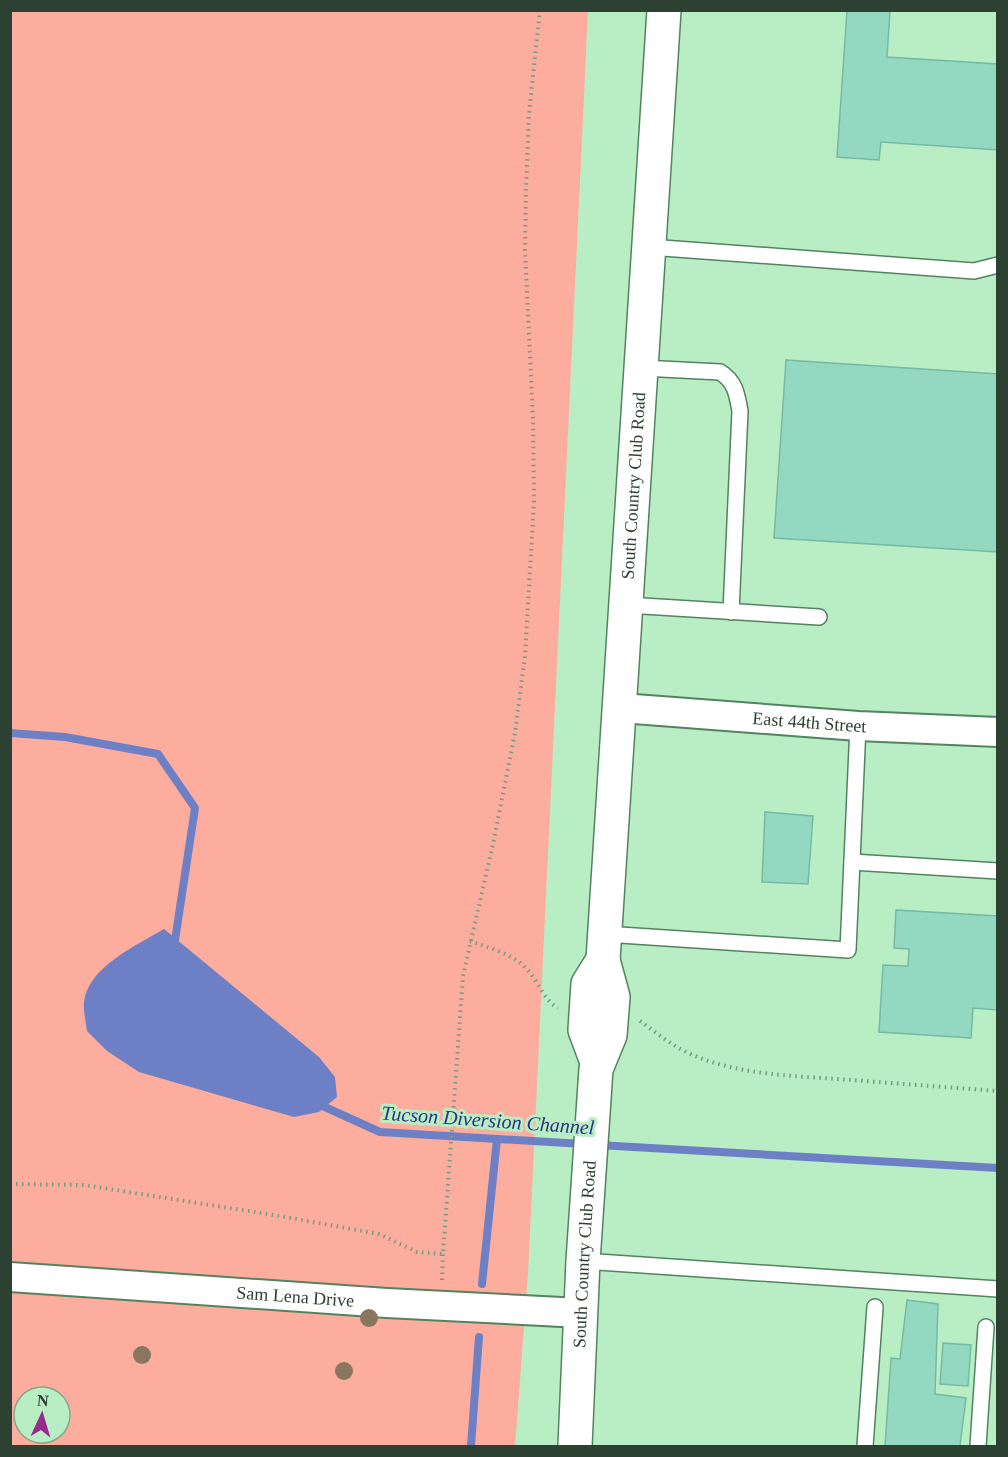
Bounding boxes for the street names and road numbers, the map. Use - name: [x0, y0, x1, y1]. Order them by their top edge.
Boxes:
- street label: South Country Club Road: [617, 392, 649, 580]
- street label: East 44th Street: [752, 708, 867, 736]
- street label: South Country Club Road: [569, 1160, 600, 1348]
- street label: Sam Lena Drive: [236, 1283, 355, 1311]

